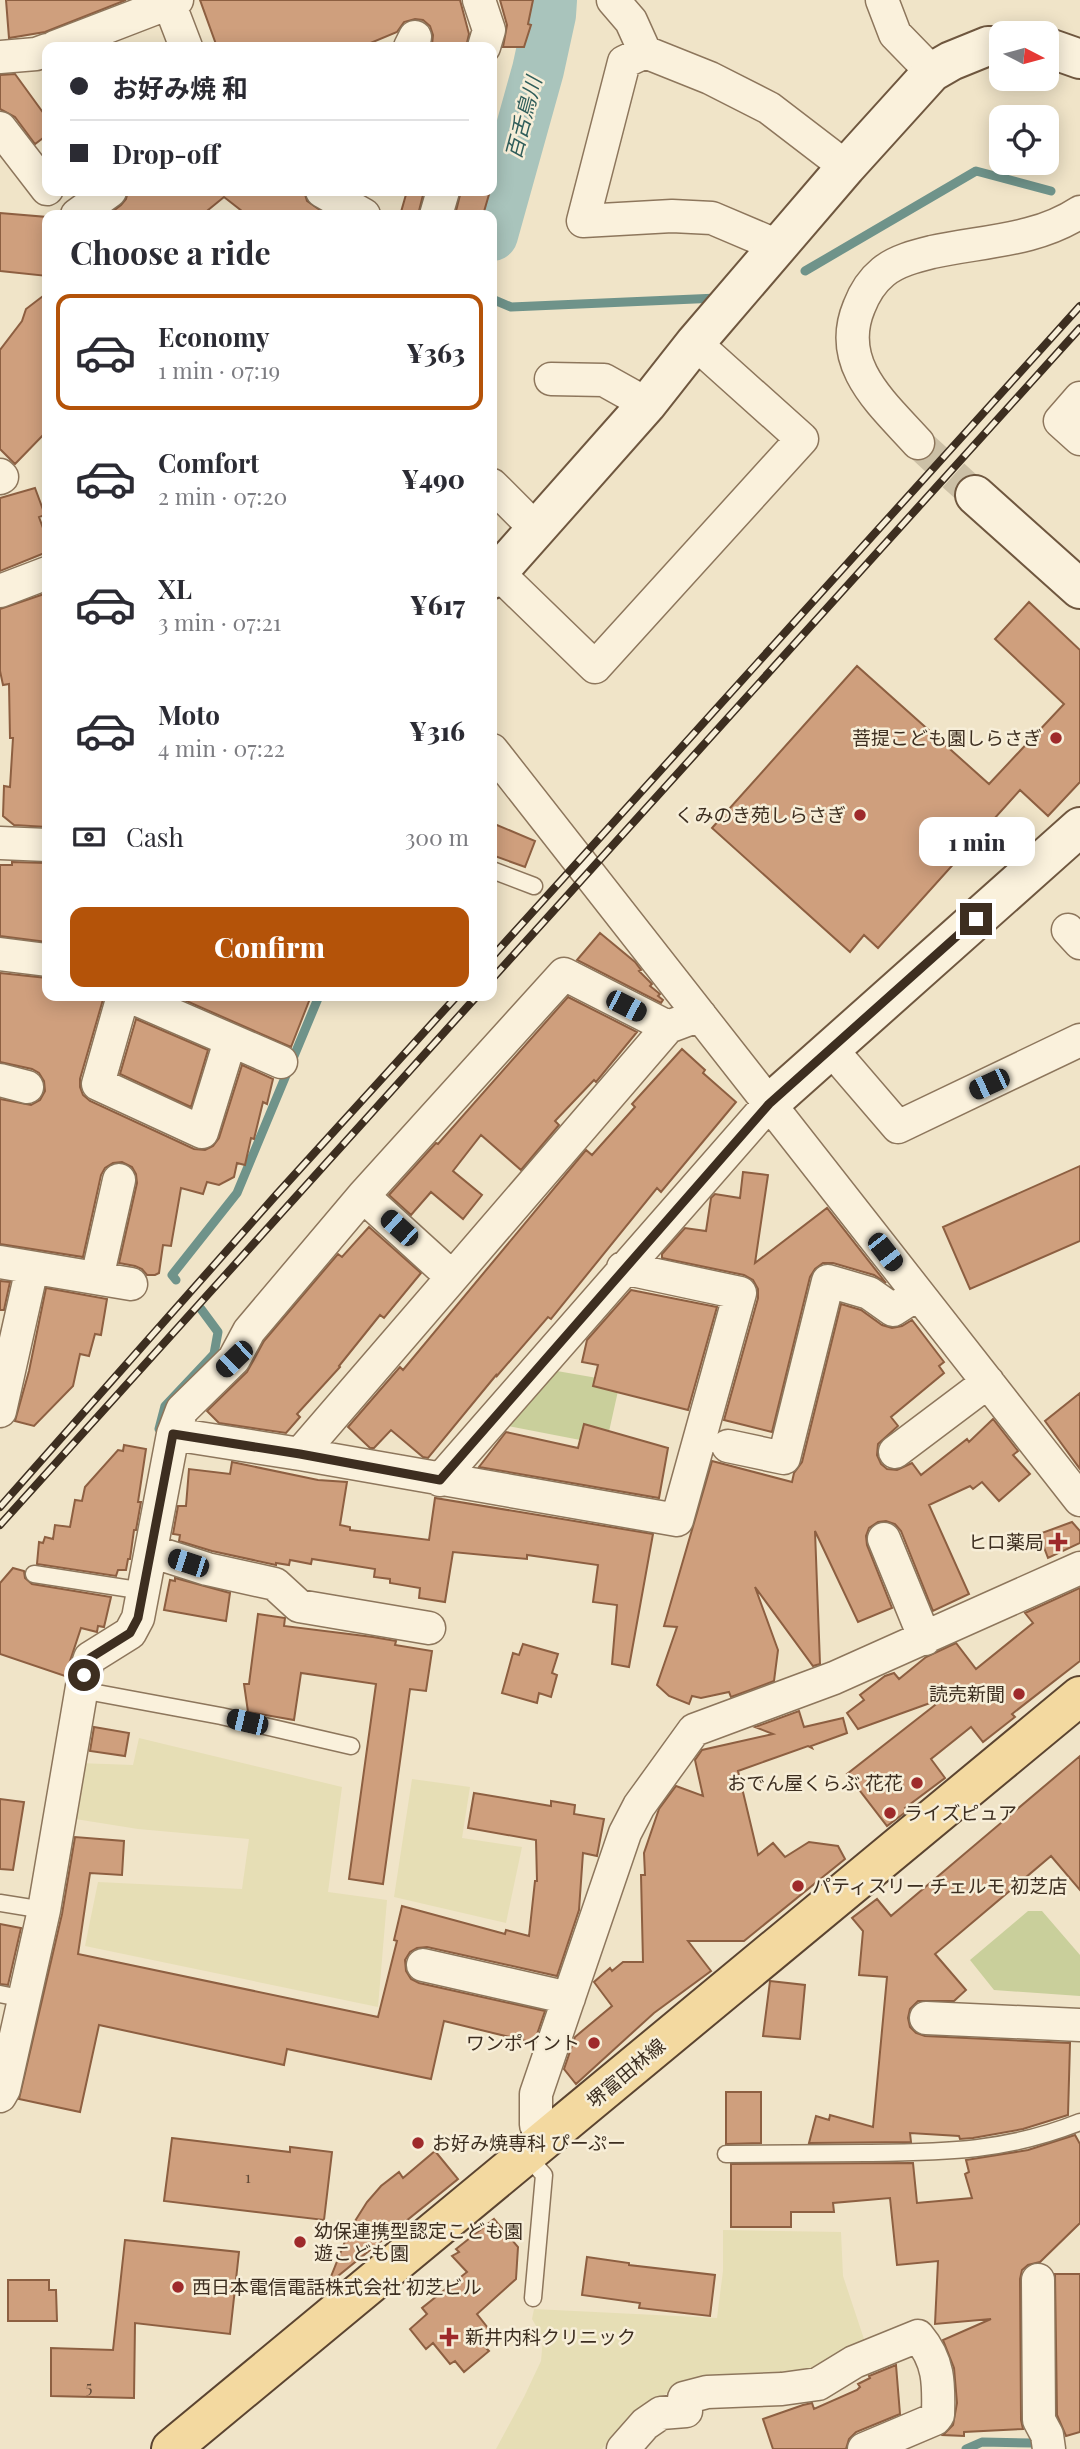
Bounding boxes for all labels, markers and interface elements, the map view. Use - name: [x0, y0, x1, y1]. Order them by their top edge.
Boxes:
- north arrow: [989, 21, 1059, 91]
- map controls: [989, 21, 1059, 175]
- text: お好み焼 和: [112, 70, 248, 105]
- water label: 百舌鳥川: [498, 71, 547, 162]
- button: locate: [989, 105, 1059, 175]
- text: Drop-off: [112, 136, 219, 171]
- text: Choose a ride: [70, 230, 271, 273]
- text: Economy: [158, 319, 269, 354]
- icon: car: [74, 321, 137, 384]
- text: ¥363: [406, 335, 465, 370]
- text: 1 min · 07:19: [158, 354, 280, 385]
- text: Comfort: [158, 445, 259, 480]
- icon: car: [74, 447, 137, 510]
- text: ¥490: [401, 461, 465, 496]
- text: 2 min · 07:20: [158, 480, 287, 511]
- text: XL: [158, 571, 192, 606]
- icon: car: [74, 573, 137, 636]
- text: ¥617: [410, 587, 465, 622]
- text: 3 min · 07:21: [158, 606, 281, 637]
- text: Moto: [158, 697, 220, 732]
- icon: car: [74, 699, 137, 762]
- text: ¥316: [409, 713, 465, 748]
- place label: 菩提こども園しらさぎ: [852, 724, 1042, 750]
- marker: 菩提こども園しらさぎ: [1048, 730, 1064, 746]
- text: 4 min · 07:22: [158, 732, 285, 763]
- place label: くみのき苑しらさぎ: [675, 801, 846, 827]
- marker: くみのき苑しらさぎ: [852, 807, 868, 823]
- icon: cash: [70, 818, 108, 856]
- callout: 1 min: [918, 818, 1034, 866]
- text: Cash: [126, 819, 184, 854]
- text: 300 m: [405, 821, 469, 852]
- text: 1 min: [949, 826, 1005, 857]
- route end: [960, 903, 992, 935]
- button: Confirm: [70, 907, 469, 987]
- car: [603, 987, 650, 1025]
- car: [966, 1066, 1013, 1102]
- car: [377, 1206, 422, 1250]
- car: [864, 1229, 907, 1275]
- car: [212, 1337, 257, 1381]
- place label: ヒロ薬局: [968, 1528, 1044, 1554]
- marker: ヒロ薬局: [1050, 1534, 1066, 1550]
- car: [165, 1547, 212, 1579]
- route start: [68, 1659, 100, 1691]
- place label: 読売新聞: [929, 1680, 1005, 1706]
- marker: 読売新聞: [1011, 1686, 1027, 1702]
- car: [225, 1707, 270, 1737]
- place label: おでん屋くらぶ 花花: [727, 1769, 903, 1795]
- marker: おでん屋くらぶ 花花: [909, 1775, 925, 1791]
- place label: ライズピュア: [904, 1799, 1017, 1825]
- marker: ライズピュア: [882, 1805, 898, 1821]
- place label: パティスリー チェルモ 初芝店: [812, 1872, 1067, 1898]
- marker: パティスリー チェルモ 初芝店: [790, 1878, 806, 1894]
- place label: ワンポイント: [466, 2029, 580, 2055]
- street label: 堺富田林線: [581, 2032, 670, 2113]
- marker: ワンポイント: [586, 2035, 602, 2051]
- place label: お好み焼専科 ぴーぷー: [432, 2129, 626, 2155]
- marker: お好み焼専科 ぴーぷー: [410, 2135, 426, 2151]
- house number: 1: [245, 2166, 251, 2187]
- place label: 幼保連携型認定こども園 遊こども園: [314, 2217, 523, 2265]
- marker: 幼保連携型認定こども園 遊こども園: [292, 2234, 308, 2250]
- place label: 西日本電信電話株式会社 初芝ビル: [192, 2273, 482, 2299]
- marker: 西日本電信電話株式会社 初芝ビル: [170, 2279, 186, 2295]
- place label: 新井内科クリニック: [465, 2323, 636, 2349]
- marker: 新井内科クリニック: [439, 2327, 459, 2347]
- house number: 5: [86, 2376, 92, 2397]

